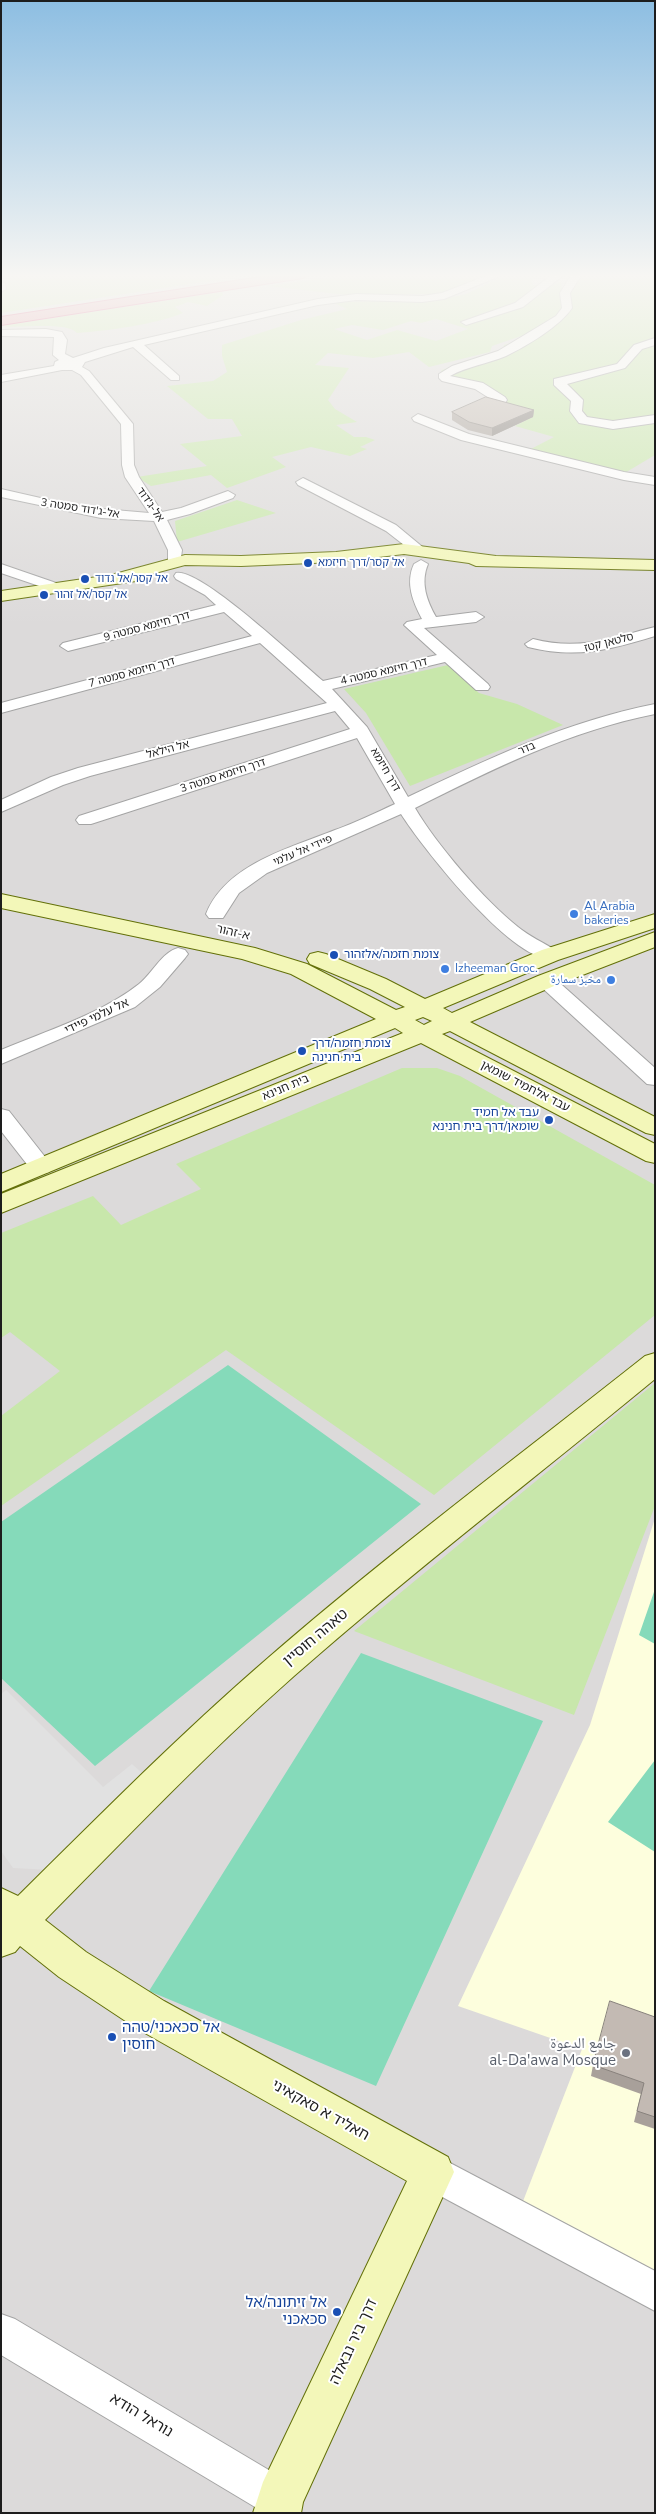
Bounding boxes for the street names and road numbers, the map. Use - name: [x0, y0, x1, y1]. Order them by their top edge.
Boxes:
- street label: אל-ג'דוד: [133, 485, 167, 525]
- street label: אל-ג'דוד סמטה 3: [40, 496, 120, 522]
- street label: דרך חיזמא סמטה 9: [102, 609, 192, 645]
- street label: סלטאן קטז: [583, 630, 635, 656]
- street label: דרך חיזמא סמטה 7: [87, 655, 177, 691]
- street label: דרך חיזמא סמטה 4: [339, 656, 429, 688]
- street label: אל הילאל: [145, 738, 191, 762]
- street label: בדר: [516, 740, 538, 758]
- street label: דרך חיזמא: [367, 746, 403, 794]
- street label: דרך חיזמא סמטה 3: [179, 756, 267, 796]
- street label: פיידי אל עלמי: [271, 833, 335, 869]
- street label: א-זהור: [215, 922, 251, 944]
- street label: אל עלמי פיידי: [63, 996, 131, 1038]
- street label: עבד אלחמיד שומאן: [478, 1058, 572, 1116]
- street label: בית חנינא: [260, 1072, 312, 1104]
- street label: טאהה חוסיין: [280, 1606, 352, 1670]
- street label: חאליד א סאקאיני: [268, 2077, 372, 2145]
- street label: דרך ביר נבאלה: [326, 2296, 382, 2388]
- street label: נוראל הודא: [106, 2390, 176, 2442]

